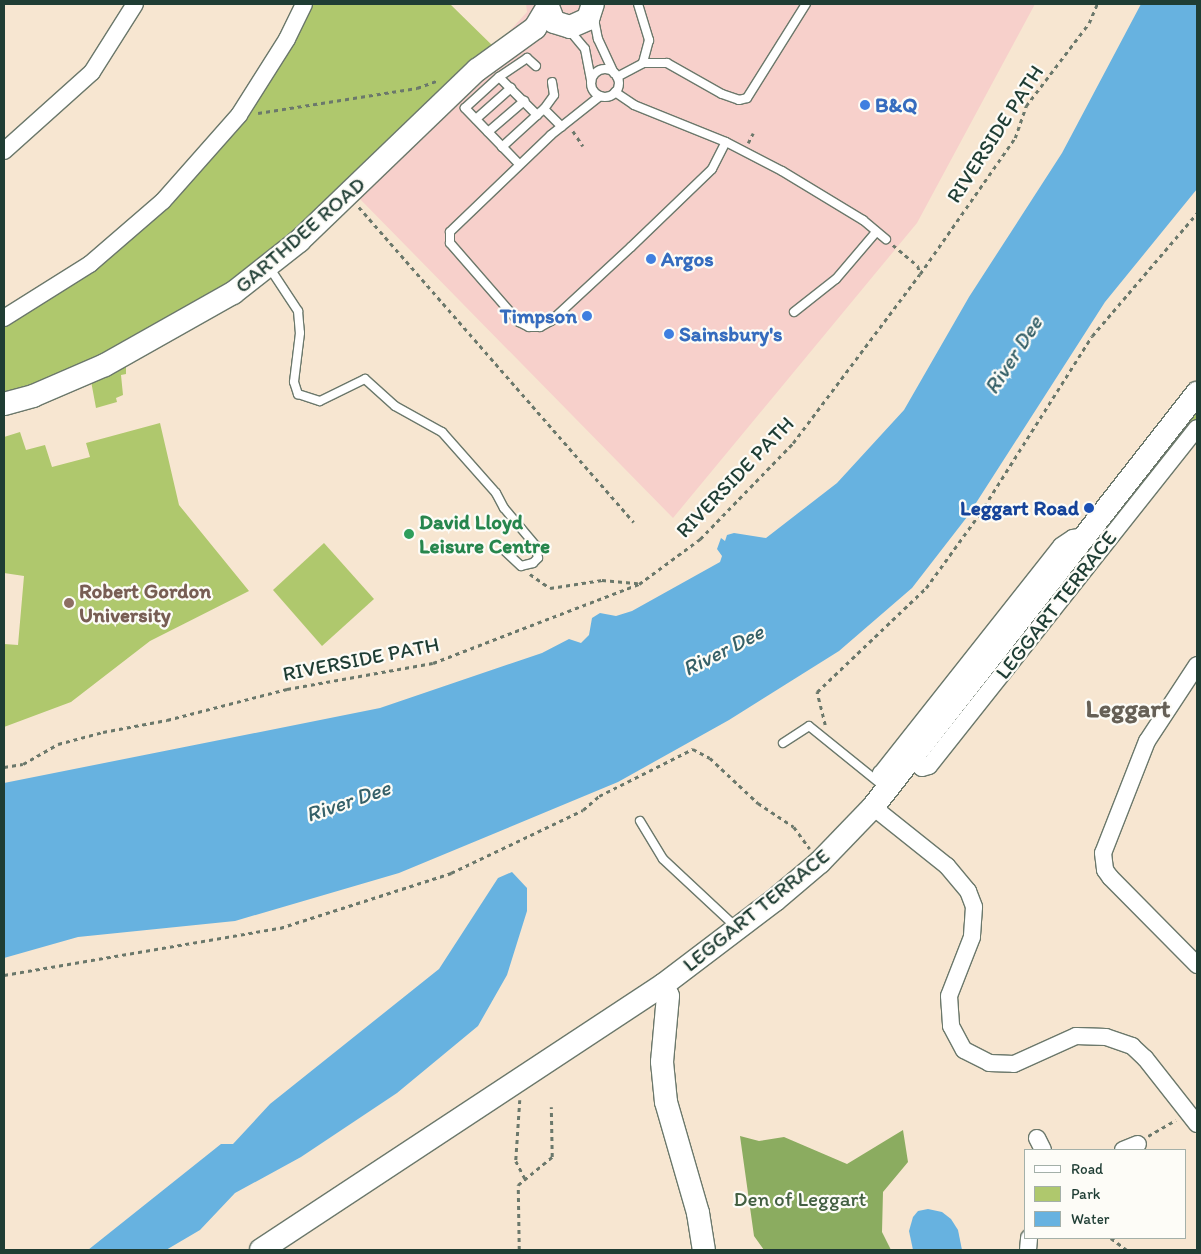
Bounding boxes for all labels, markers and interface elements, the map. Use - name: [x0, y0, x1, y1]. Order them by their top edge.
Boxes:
- street label: RIVERSIDE PATH: [941, 61, 1049, 207]
- place label: B&Q: [875, 92, 917, 118]
- marker: B&Q: [859, 99, 871, 111]
- street label: GARTHDEE ROAD: [230, 172, 370, 298]
- place label: Argos: [661, 246, 714, 272]
- marker: Argos: [645, 253, 657, 265]
- place label: Timpson: [500, 303, 577, 329]
- marker: Timpson: [581, 310, 593, 322]
- water label: River Dee: [978, 311, 1048, 399]
- place label: Sainsbury's: [679, 321, 783, 347]
- marker: Sainsbury's: [663, 328, 675, 340]
- street label: RIVERSIDE PATH: [671, 411, 799, 543]
- place label: Leggart Road: [960, 495, 1079, 521]
- marker: Leggart Road: [1083, 502, 1095, 514]
- place label: David Lloyd Leisure Centre: [419, 509, 550, 559]
- street label: LEGGART TERRACE: [990, 526, 1122, 684]
- marker: David Lloyd Leisure Centre: [403, 528, 415, 540]
- place label: Robert Gordon University: [79, 578, 211, 628]
- marker: Robert Gordon University: [63, 597, 75, 609]
- water label: River Dee: [678, 618, 768, 682]
- street label: RIVERSIDE PATH: [281, 632, 441, 686]
- district label: Leggart: [1086, 693, 1170, 725]
- water label: River Dee: [302, 774, 394, 828]
- street label: LEGGART TERRACE: [677, 843, 835, 977]
- legend: [1024, 1149, 1186, 1239]
- text: Road: [1071, 1160, 1103, 1178]
- text: Park: [1071, 1185, 1101, 1203]
- park label: Den of Leggart: [734, 1186, 866, 1212]
- text: Water: [1071, 1210, 1109, 1228]

